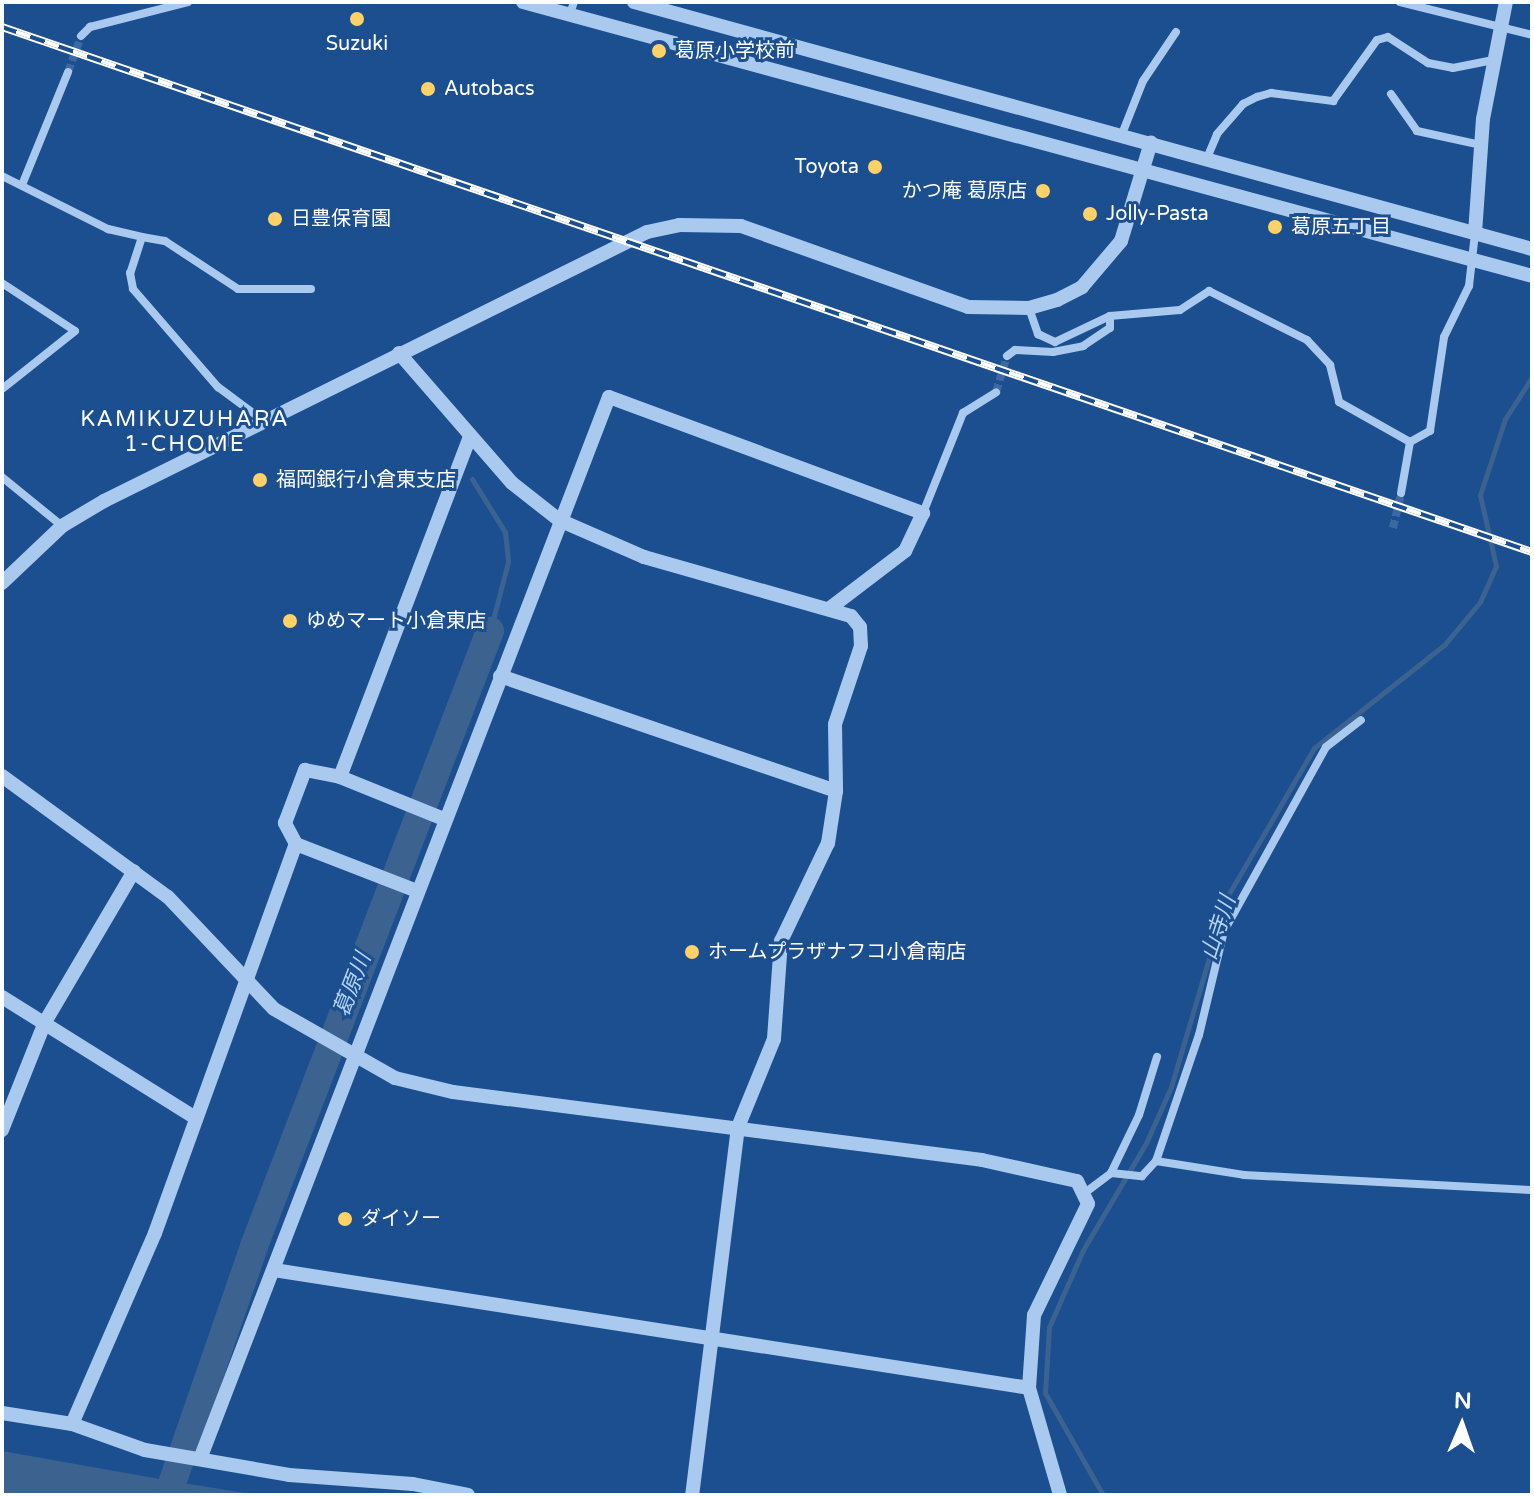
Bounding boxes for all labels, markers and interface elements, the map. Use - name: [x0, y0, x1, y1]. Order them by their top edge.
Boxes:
- marker: Suzuki: [348, 10, 366, 28]
- place label: Suzuki: [326, 32, 388, 56]
- place label: 葛原小学校前: [675, 39, 795, 63]
- marker: 葛原小学校前: [650, 42, 668, 60]
- place label: Autobacs: [444, 77, 535, 101]
- marker: Autobacs: [419, 80, 437, 98]
- place label: Toyota: [795, 155, 859, 179]
- marker: Toyota: [866, 158, 884, 176]
- place label: かつ庵 葛原店: [902, 179, 1027, 203]
- marker: かつ庵 葛原店: [1034, 182, 1052, 200]
- place label: Jolly-Pasta: [1106, 202, 1209, 226]
- marker: Jolly-Pasta: [1081, 205, 1099, 223]
- place label: 日豊保育園: [291, 207, 391, 231]
- marker: 日豊保育園: [266, 210, 284, 228]
- place label: 葛原五丁目: [1291, 215, 1391, 239]
- marker: 葛原五丁目: [1266, 218, 1284, 236]
- district label: KAMIKUZUHARA 1-CHOME: [80, 406, 290, 458]
- place label: 福岡銀行小倉東支店: [276, 468, 456, 492]
- marker: 福岡銀行小倉東支店: [251, 471, 269, 489]
- place label: ゆめマート小倉東店: [306, 609, 486, 633]
- marker: ゆめマート小倉東店: [281, 612, 299, 630]
- water label: 山寺川: [1196, 893, 1242, 963]
- place label: ホームプラザナフコ小倉南店: [708, 940, 968, 964]
- marker: ホームプラザナフコ小倉南店: [683, 943, 701, 961]
- water label: 葛原川: [329, 949, 377, 1021]
- place label: ダイソー: [361, 1207, 441, 1231]
- marker: ダイソー: [336, 1210, 354, 1228]
- north arrow: [1422, 1385, 1502, 1465]
- text: N: [1454, 1388, 1472, 1414]

